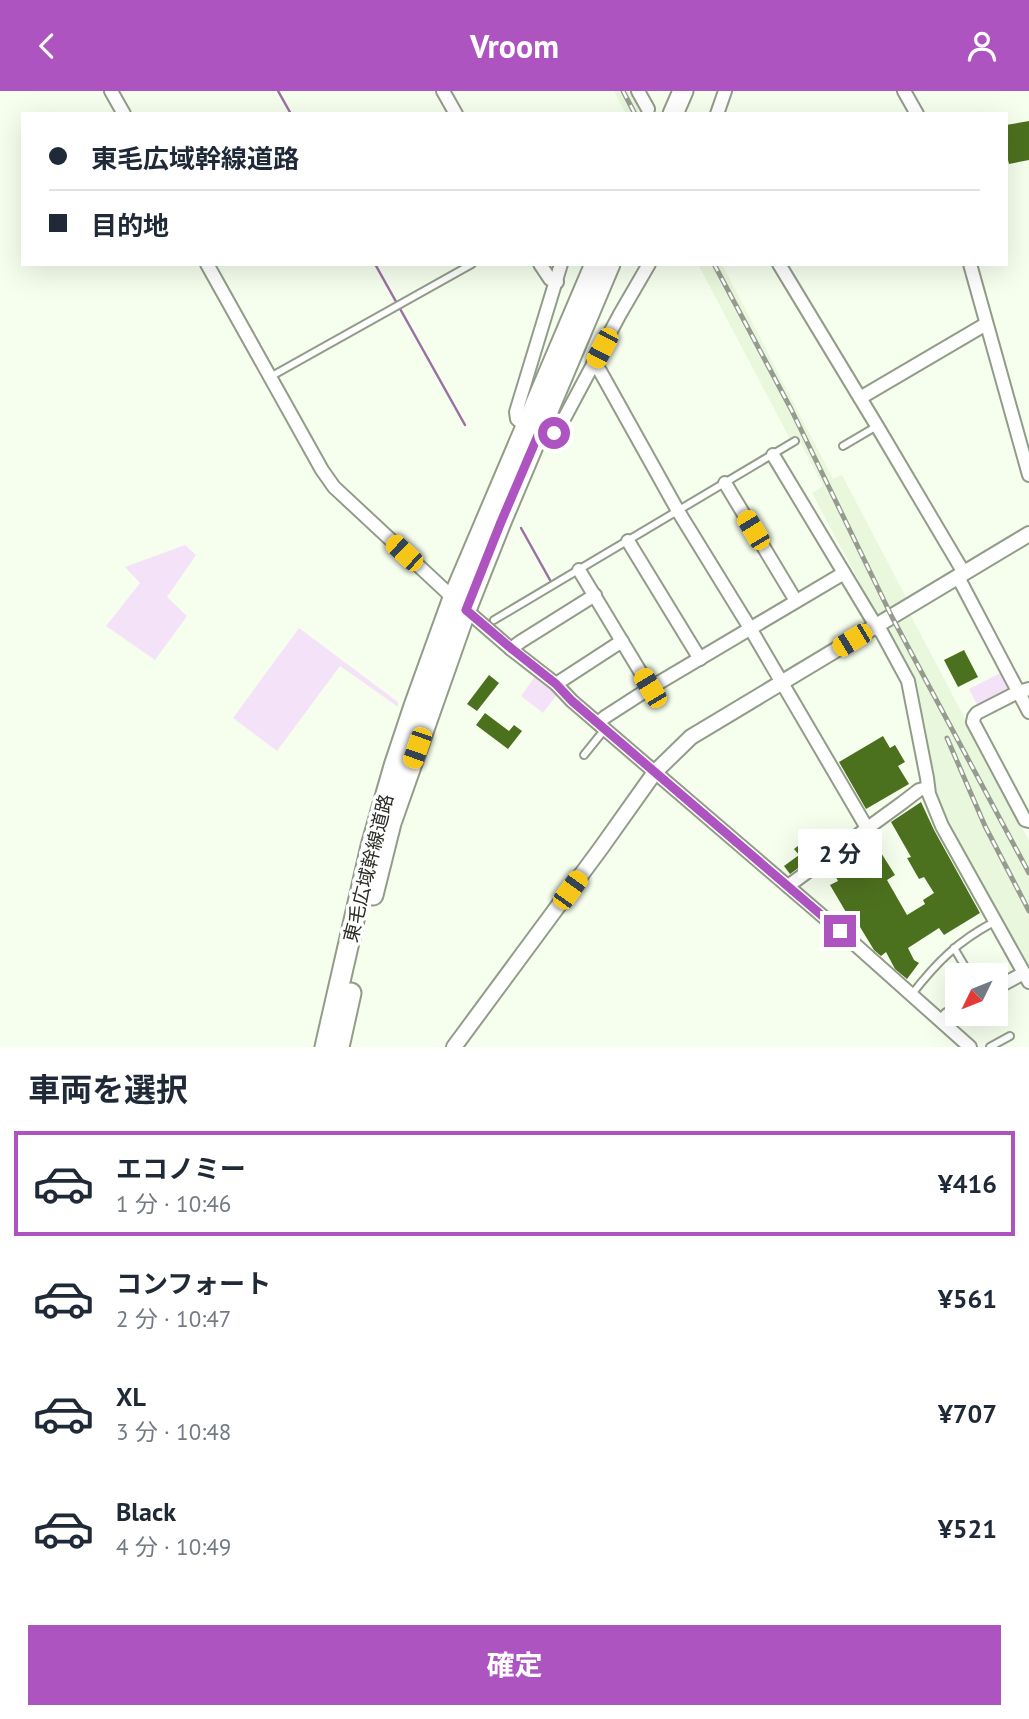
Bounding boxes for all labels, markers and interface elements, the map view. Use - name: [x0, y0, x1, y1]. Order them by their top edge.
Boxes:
- text: Vroom: [470, 25, 559, 67]
- icon: back: [28, 27, 66, 65]
- icon: person: [963, 27, 1001, 65]
- text: 東毛広域幹線道路: [91, 142, 299, 175]
- text: 目的地: [91, 209, 169, 242]
- car: [583, 325, 622, 371]
- route start: [538, 417, 570, 449]
- car: [734, 507, 773, 553]
- car: [382, 531, 427, 575]
- car: [829, 620, 876, 660]
- car: [631, 665, 670, 711]
- car: [401, 725, 434, 771]
- street label: 東毛広域幹線道路: [338, 791, 398, 945]
- callout: 2 分: [798, 829, 882, 879]
- text: 2 分: [819, 839, 861, 868]
- car: [550, 867, 591, 913]
- route end: [824, 915, 856, 947]
- north arrow: [945, 963, 1008, 1025]
- map controls: [945, 963, 1008, 1026]
- text: 車両を選択: [28, 1068, 188, 1110]
- icon: car: [32, 1152, 95, 1215]
- text: エコノミー: [116, 1152, 246, 1185]
- text: ¥416: [938, 1167, 997, 1200]
- text: 1 分 · 10:46: [116, 1189, 231, 1218]
- icon: car: [32, 1267, 95, 1330]
- text: コンフォート: [116, 1267, 271, 1300]
- text: ¥561: [938, 1282, 997, 1315]
- text: 2 分 · 10:47: [116, 1304, 231, 1333]
- text: XL: [116, 1380, 146, 1413]
- icon: car: [32, 1382, 95, 1445]
- text: ¥707: [938, 1397, 997, 1430]
- text: 3 分 · 10:48: [116, 1417, 231, 1446]
- text: Black: [116, 1495, 176, 1528]
- icon: car: [32, 1497, 95, 1560]
- text: ¥521: [938, 1512, 997, 1545]
- text: 4 分 · 10:49: [116, 1532, 231, 1561]
- button: 確定: [28, 1625, 1001, 1705]

